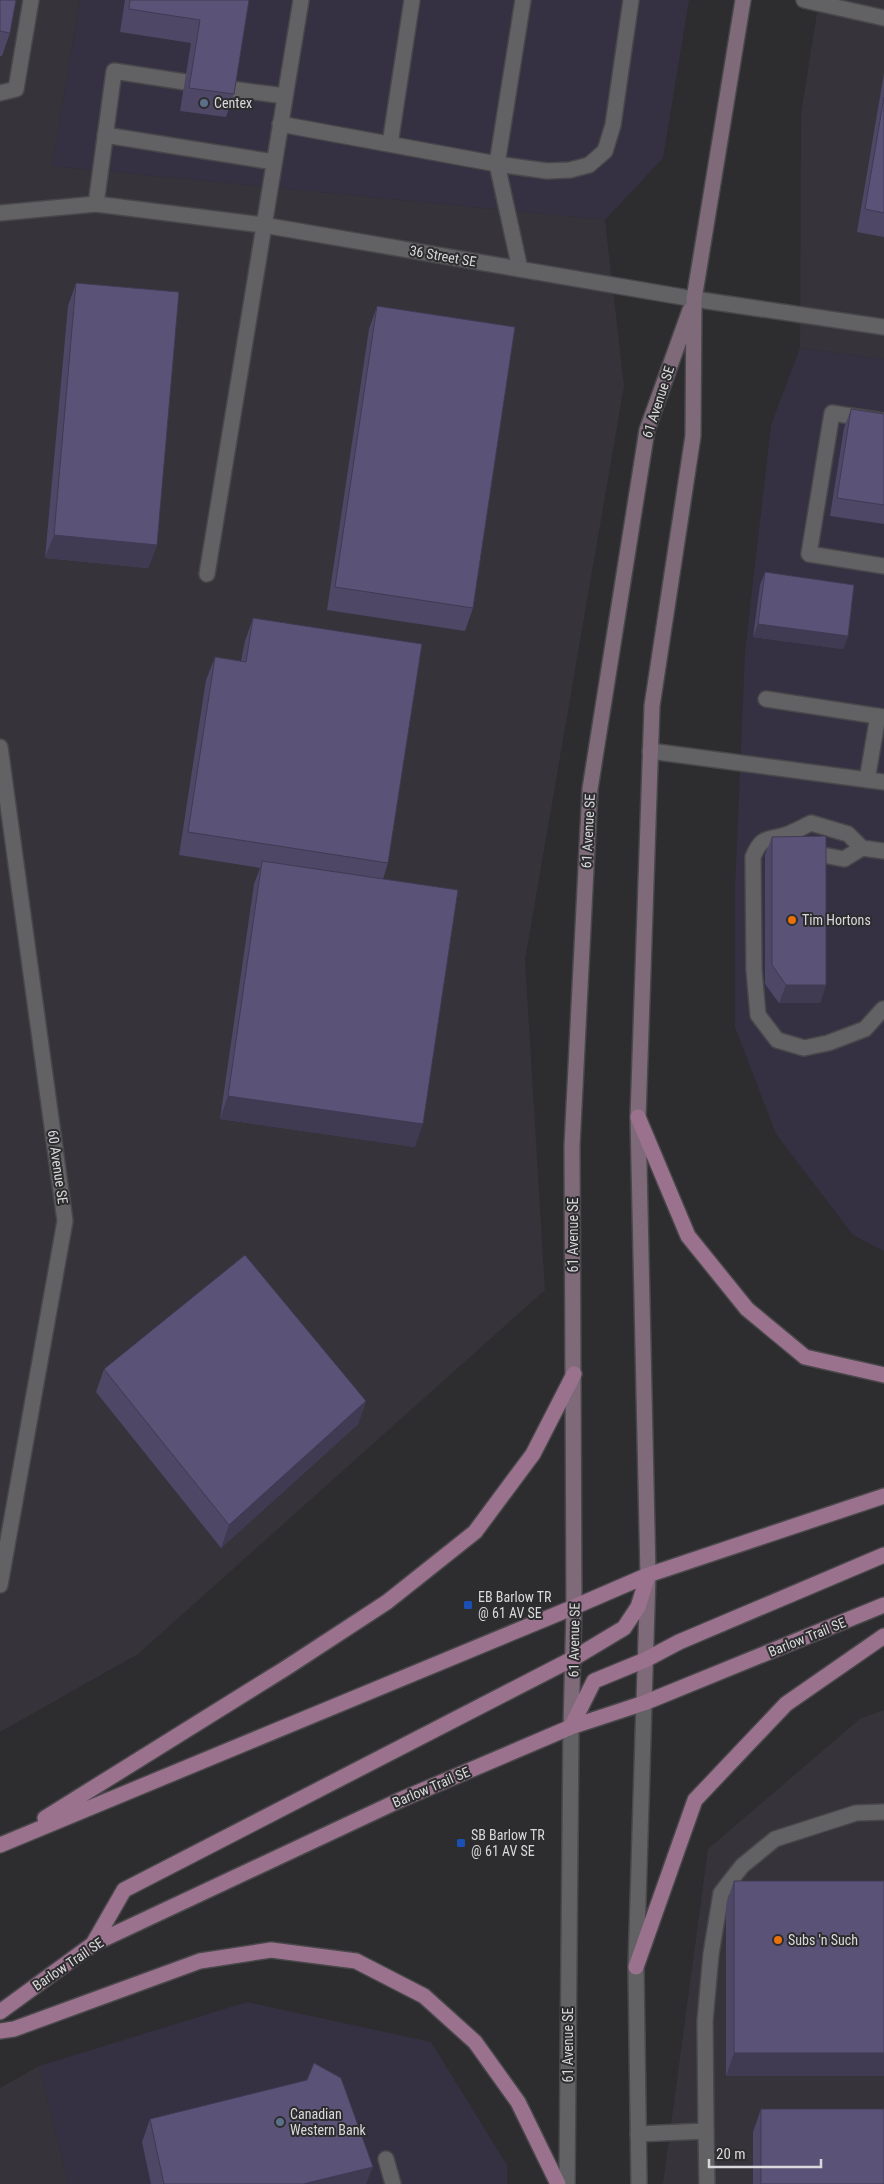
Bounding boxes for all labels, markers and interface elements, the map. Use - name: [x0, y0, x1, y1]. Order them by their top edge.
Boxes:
- place label: Centex: [214, 95, 252, 111]
- marker: Centex: [198, 97, 210, 109]
- street label: 36 Street SE: [408, 242, 478, 270]
- street label: 61 Avenue SE: [639, 364, 677, 440]
- street label: 61 Avenue SE: [578, 793, 598, 869]
- place label: Tim Hortons: [802, 912, 871, 928]
- marker: Tim Hortons: [786, 914, 798, 926]
- street label: 60 Avenue SE: [45, 1129, 71, 1205]
- street label: 61 Avenue SE: [565, 1198, 581, 1272]
- place label: EB Barlow TR @ 61 AV SE: [478, 1589, 552, 1621]
- marker: EB Barlow TR @ 61 AV SE: [462, 1599, 474, 1611]
- street label: 61 Avenue SE: [565, 1602, 583, 1678]
- street label: Barlow Trail SE: [766, 1614, 848, 1660]
- street label: Barlow Trail SE: [390, 1764, 472, 1810]
- place label: SB Barlow TR @ 61 AV SE: [471, 1827, 545, 1859]
- marker: SB Barlow TR @ 61 AV SE: [455, 1837, 467, 1849]
- place label: Subs 'n Such: [788, 1932, 858, 1948]
- street label: Barlow Trail SE: [29, 1934, 107, 1994]
- marker: Subs 'n Such: [772, 1934, 784, 1946]
- street label: 61 Avenue SE: [560, 2008, 576, 2082]
- place label: Canadian Western Bank: [290, 2106, 366, 2138]
- marker: Canadian Western Bank: [274, 2116, 286, 2128]
- scale bar: [709, 2136, 822, 2168]
- text: 20 m: [716, 2145, 746, 2163]

